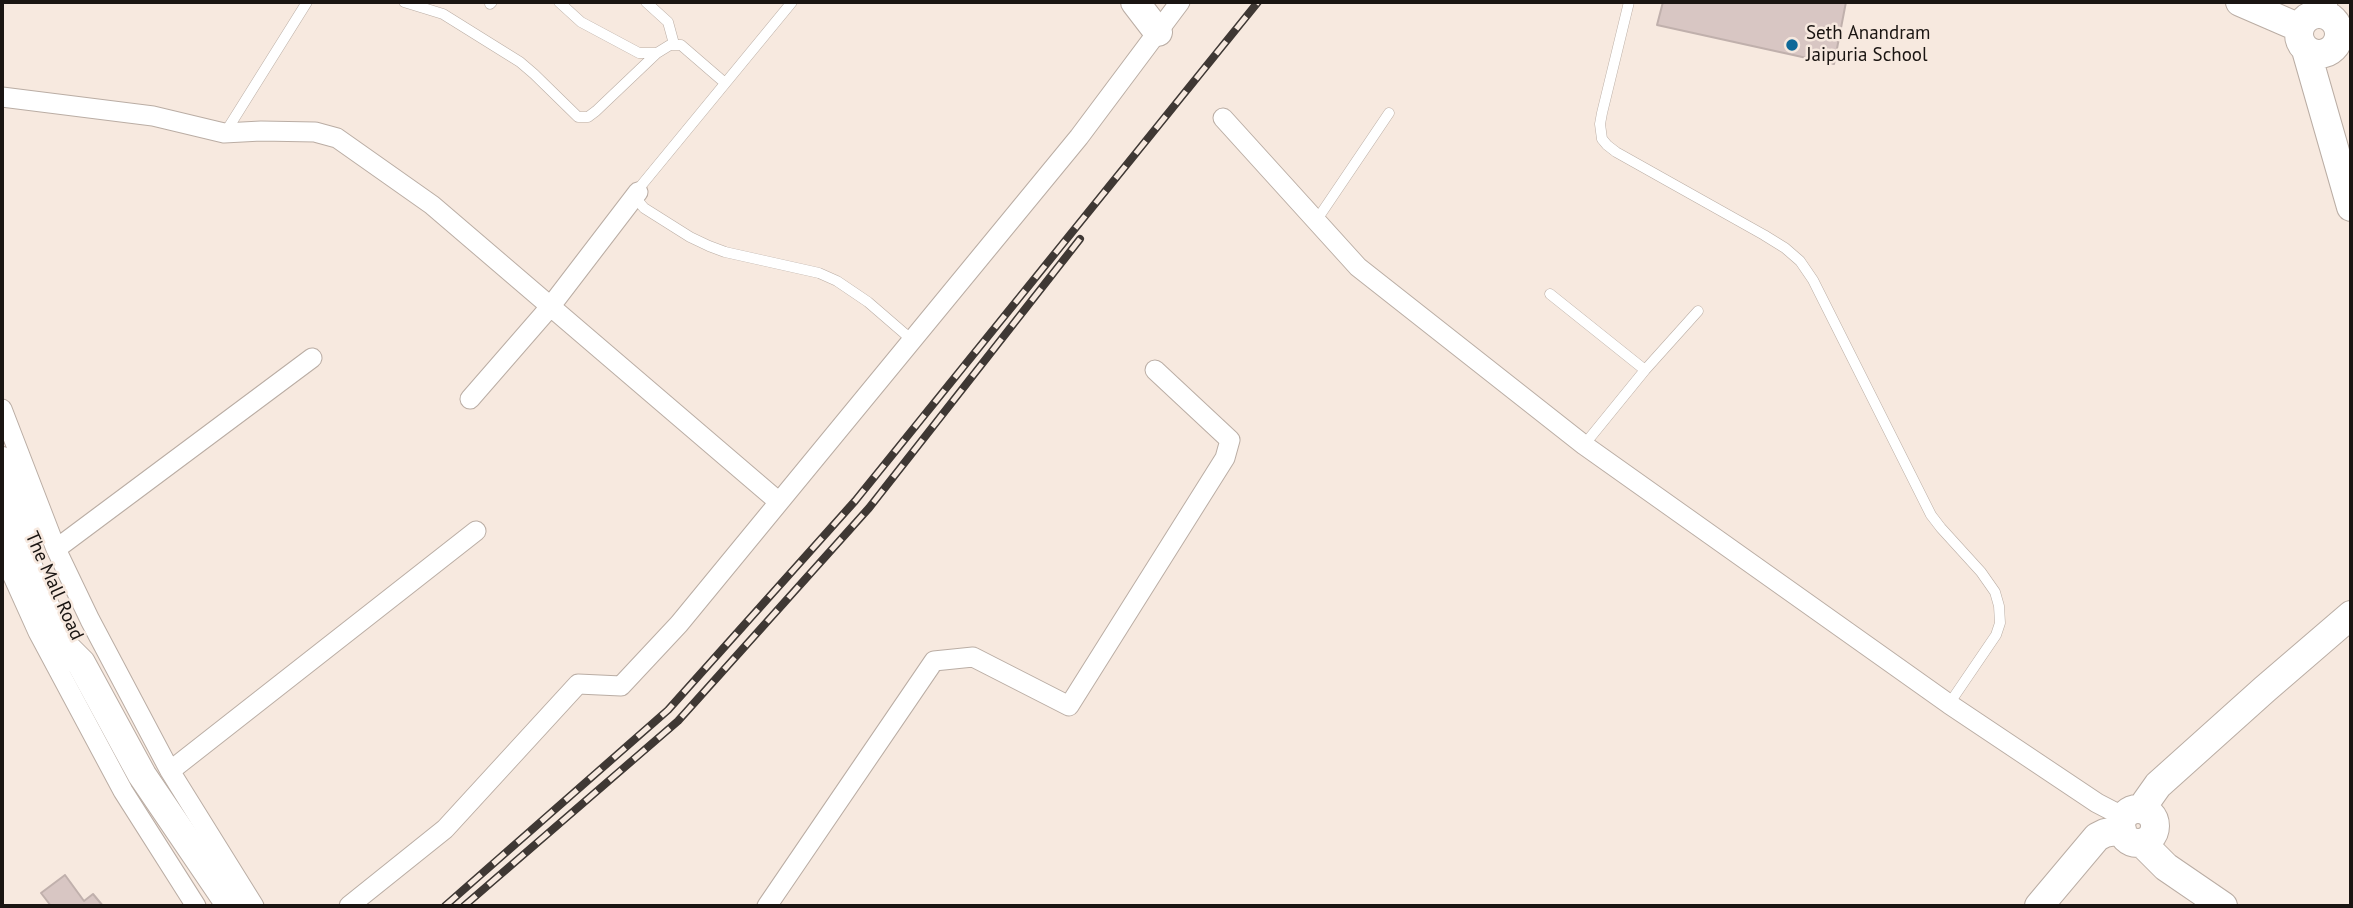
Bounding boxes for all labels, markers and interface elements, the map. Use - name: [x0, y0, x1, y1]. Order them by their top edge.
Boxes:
- place label: Seth Anandram Jaipuria School: [1806, 23, 1931, 67]
- marker: Seth Anandram Jaipuria School: [1784, 37, 1800, 53]
- street label: The Mall Road: [20, 528, 88, 644]

